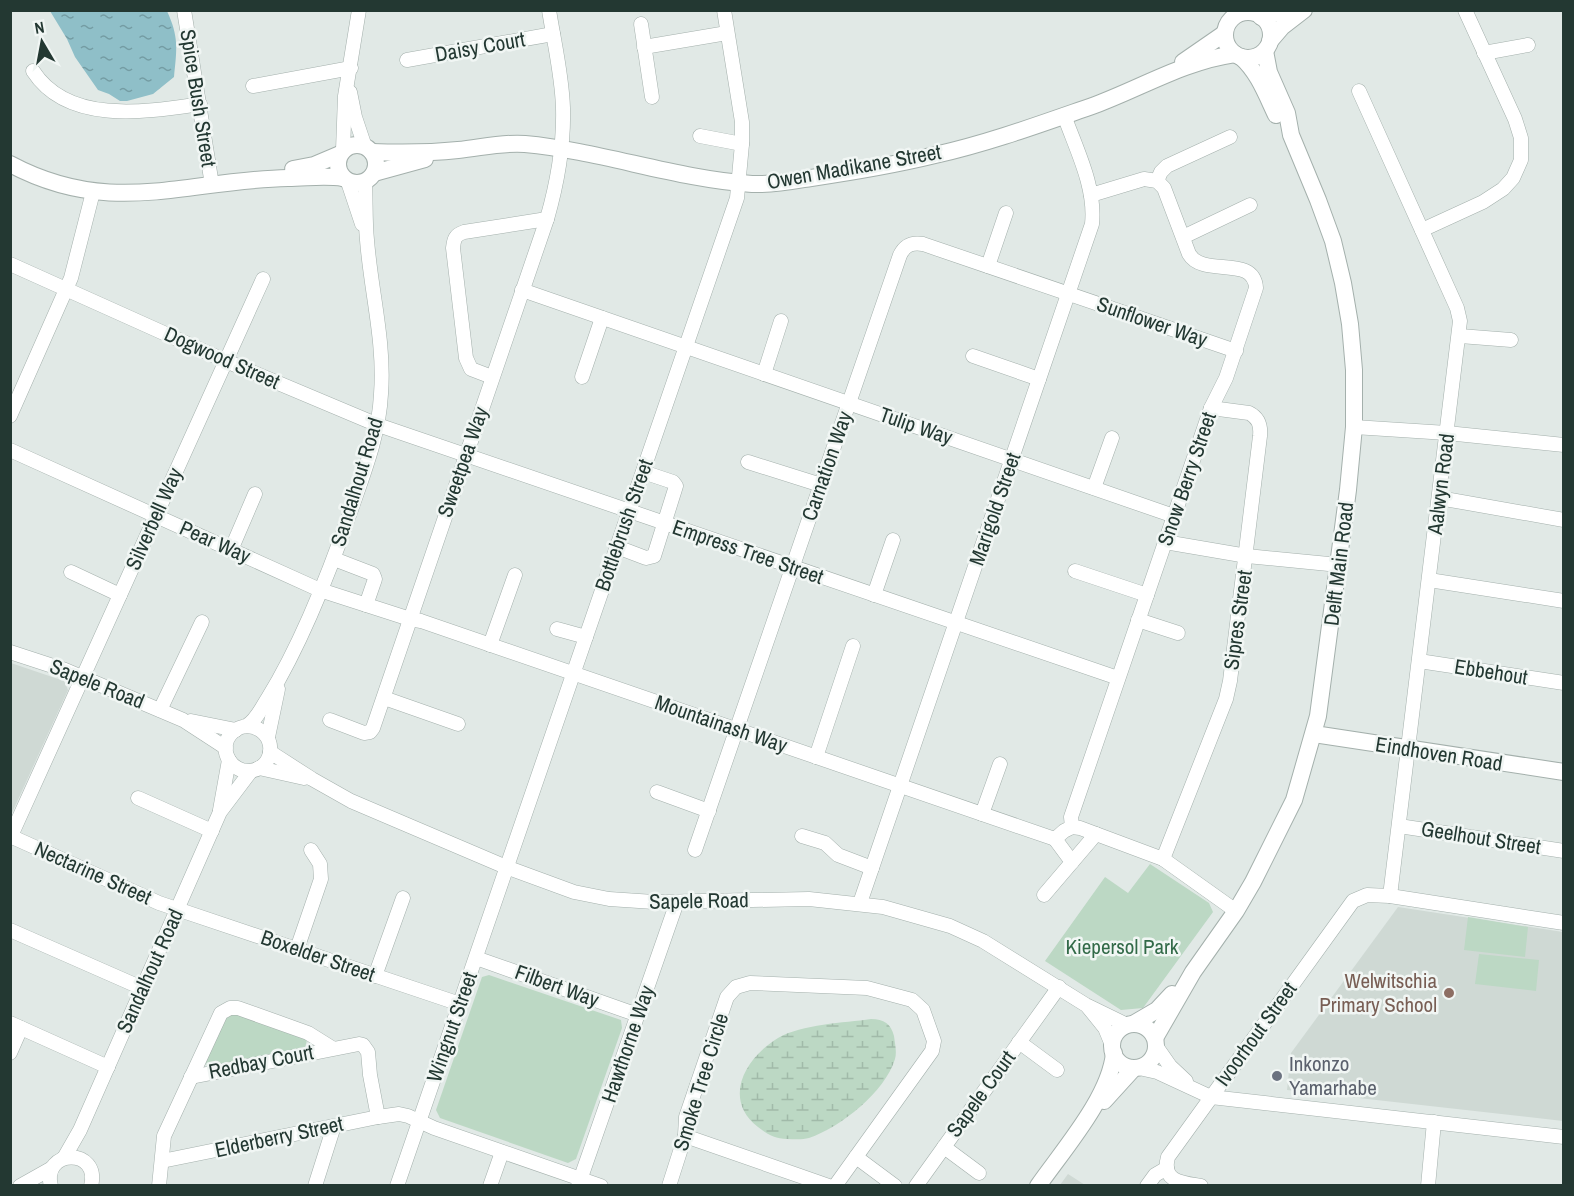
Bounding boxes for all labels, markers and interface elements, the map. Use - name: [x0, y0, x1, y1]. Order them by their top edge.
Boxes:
- north arrow: [12, 12, 72, 72]
- text: N: [33, 16, 46, 39]
- street label: Daisy Court: [433, 24, 527, 69]
- street label: Spice Bush Street: [173, 27, 224, 169]
- street label: Owen Madikane Street: [765, 137, 943, 196]
- street label: Sunflower Way: [1093, 289, 1212, 354]
- street label: Dogwood Street: [160, 319, 285, 396]
- street label: Tulip Way: [876, 400, 957, 452]
- street label: Sweetpea Way: [430, 402, 495, 521]
- street label: Carnation Way: [794, 407, 859, 525]
- street label: Snow Berry Street: [1150, 408, 1223, 550]
- street label: Sandalhout Road: [323, 414, 390, 550]
- street label: Aalwyn Road: [1420, 432, 1461, 537]
- street label: Marigold Street: [962, 448, 1027, 569]
- street label: Bottlebrush Street: [587, 455, 660, 595]
- street label: Silverbell Way: [118, 463, 189, 575]
- street label: Delft Main Road: [1317, 500, 1360, 627]
- street label: Empress Tree Street: [669, 512, 828, 591]
- street label: Pear Way: [175, 513, 256, 570]
- street label: Sipres Street: [1216, 568, 1259, 672]
- street label: Sapele Road: [46, 651, 149, 716]
- street label: Ebbehout: [1452, 651, 1530, 692]
- street label: Mountainash Way: [651, 687, 792, 760]
- street label: Eindhoven Road: [1373, 729, 1505, 778]
- street label: Geelhout Street: [1419, 814, 1543, 861]
- street label: Nectarine Street: [30, 834, 157, 911]
- street label: Sapele Road: [649, 885, 749, 916]
- street label: Sandalhout Road: [109, 904, 190, 1037]
- street label: Boxelder Street: [257, 922, 379, 989]
- park label: Kiepersol Park: [1066, 932, 1179, 961]
- street label: Filbert Way: [511, 957, 604, 1014]
- place label: Welwitschia Primary School: [1319, 966, 1437, 1019]
- street label: Wingnut Street: [419, 968, 484, 1086]
- street label: Ivoorhout Street: [1208, 975, 1303, 1092]
- street label: Hawthorne Way: [594, 981, 661, 1106]
- marker: Welwitschia Primary School: [1442, 986, 1456, 1000]
- street label: Smoke Tree Circle: [666, 1009, 735, 1154]
- street label: Redbay Court: [206, 1037, 316, 1086]
- street label: Sapele Court: [939, 1044, 1022, 1143]
- place label: Inkonzo Yamarhabe: [1289, 1049, 1377, 1102]
- marker: Inkonzo Yamarhabe: [1270, 1069, 1284, 1083]
- street label: Elderberry Street: [212, 1109, 346, 1164]

